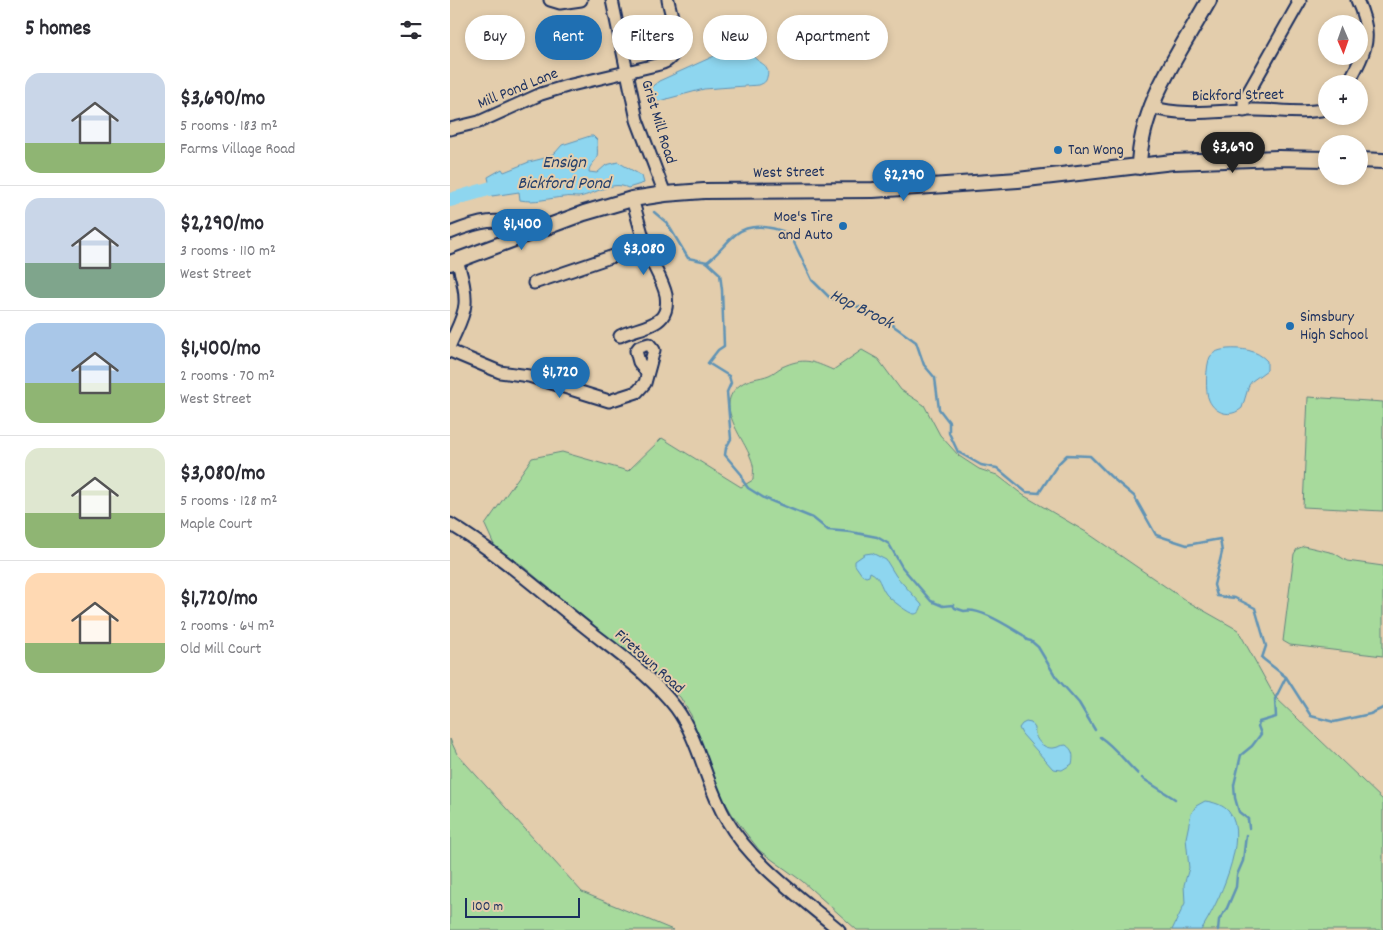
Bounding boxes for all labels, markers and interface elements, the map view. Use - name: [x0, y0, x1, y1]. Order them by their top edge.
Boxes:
- text: 5 homes: [25, 15, 91, 45]
- chip: Buy: [465, 15, 525, 60]
- chip: Rent: [535, 15, 602, 60]
- chip: Filters: [612, 15, 693, 60]
- chip: New: [703, 15, 767, 60]
- chip: Apartment: [777, 15, 888, 60]
- north arrow: [1318, 15, 1368, 65]
- map controls: [1318, 15, 1368, 185]
- icon: filters: [397, 16, 425, 44]
- street label: Mill Pond Lane: [474, 62, 562, 116]
- button: +: [1318, 75, 1368, 125]
- street label: Grist Mill Road: [634, 77, 682, 167]
- street label: Bickford Street: [1192, 84, 1284, 108]
- text: $3,690/mo: [180, 85, 265, 115]
- icon: home: [65, 93, 125, 153]
- text: 5 rooms · 183 m²: [180, 115, 277, 138]
- pin: $3,690: [1192, 132, 1274, 174]
- button: −: [1318, 135, 1368, 185]
- text: $3,690: [1212, 136, 1254, 159]
- text: Farms Village Road: [180, 138, 295, 161]
- place label: Tan Wong: [1068, 139, 1124, 162]
- marker: Tan Wong: [1052, 144, 1064, 156]
- water label: Ensign Bickford Pond: [518, 151, 613, 197]
- pin: $2,290: [863, 160, 945, 202]
- street label: West Street: [753, 161, 825, 185]
- text: $2,290: [883, 164, 925, 187]
- place label: Moe's Tire and Auto: [774, 206, 833, 247]
- pin: $1,400: [481, 208, 563, 251]
- text: $2,290/mo: [180, 210, 264, 240]
- text: $1,400: [503, 213, 541, 236]
- icon: home: [65, 218, 125, 278]
- marker: Moe's Tire and Auto: [837, 220, 849, 232]
- pin: $3,080: [603, 234, 685, 276]
- text: $3,080: [623, 238, 665, 261]
- text: 3 rooms · 110 m²: [180, 240, 276, 263]
- text: West Street: [180, 263, 251, 286]
- water label: Hop Brook: [825, 283, 899, 337]
- place label: Simsbury High School: [1300, 306, 1368, 347]
- marker: Simsbury High School: [1284, 320, 1296, 332]
- text: $1,400/mo: [180, 335, 261, 365]
- icon: home: [65, 343, 125, 403]
- pin: $1,720: [519, 356, 601, 399]
- text: $1,720: [542, 361, 578, 384]
- text: 2 rooms · 70 m²: [180, 365, 275, 388]
- text: West Street: [180, 388, 251, 411]
- text: $3,080/mo: [180, 460, 265, 490]
- icon: home: [65, 468, 125, 528]
- text: 5 rooms · 128 m²: [180, 490, 277, 513]
- text: Maple Court: [180, 513, 253, 536]
- text: $1,720/mo: [180, 585, 258, 615]
- icon: home: [65, 593, 125, 653]
- text: 2 rooms · 64 m²: [180, 615, 275, 638]
- street label: Firetown Road: [609, 624, 689, 700]
- text: Old Mill Court: [180, 638, 262, 661]
- scale bar: [465, 895, 580, 918]
- text: 100 m: [472, 897, 503, 917]

